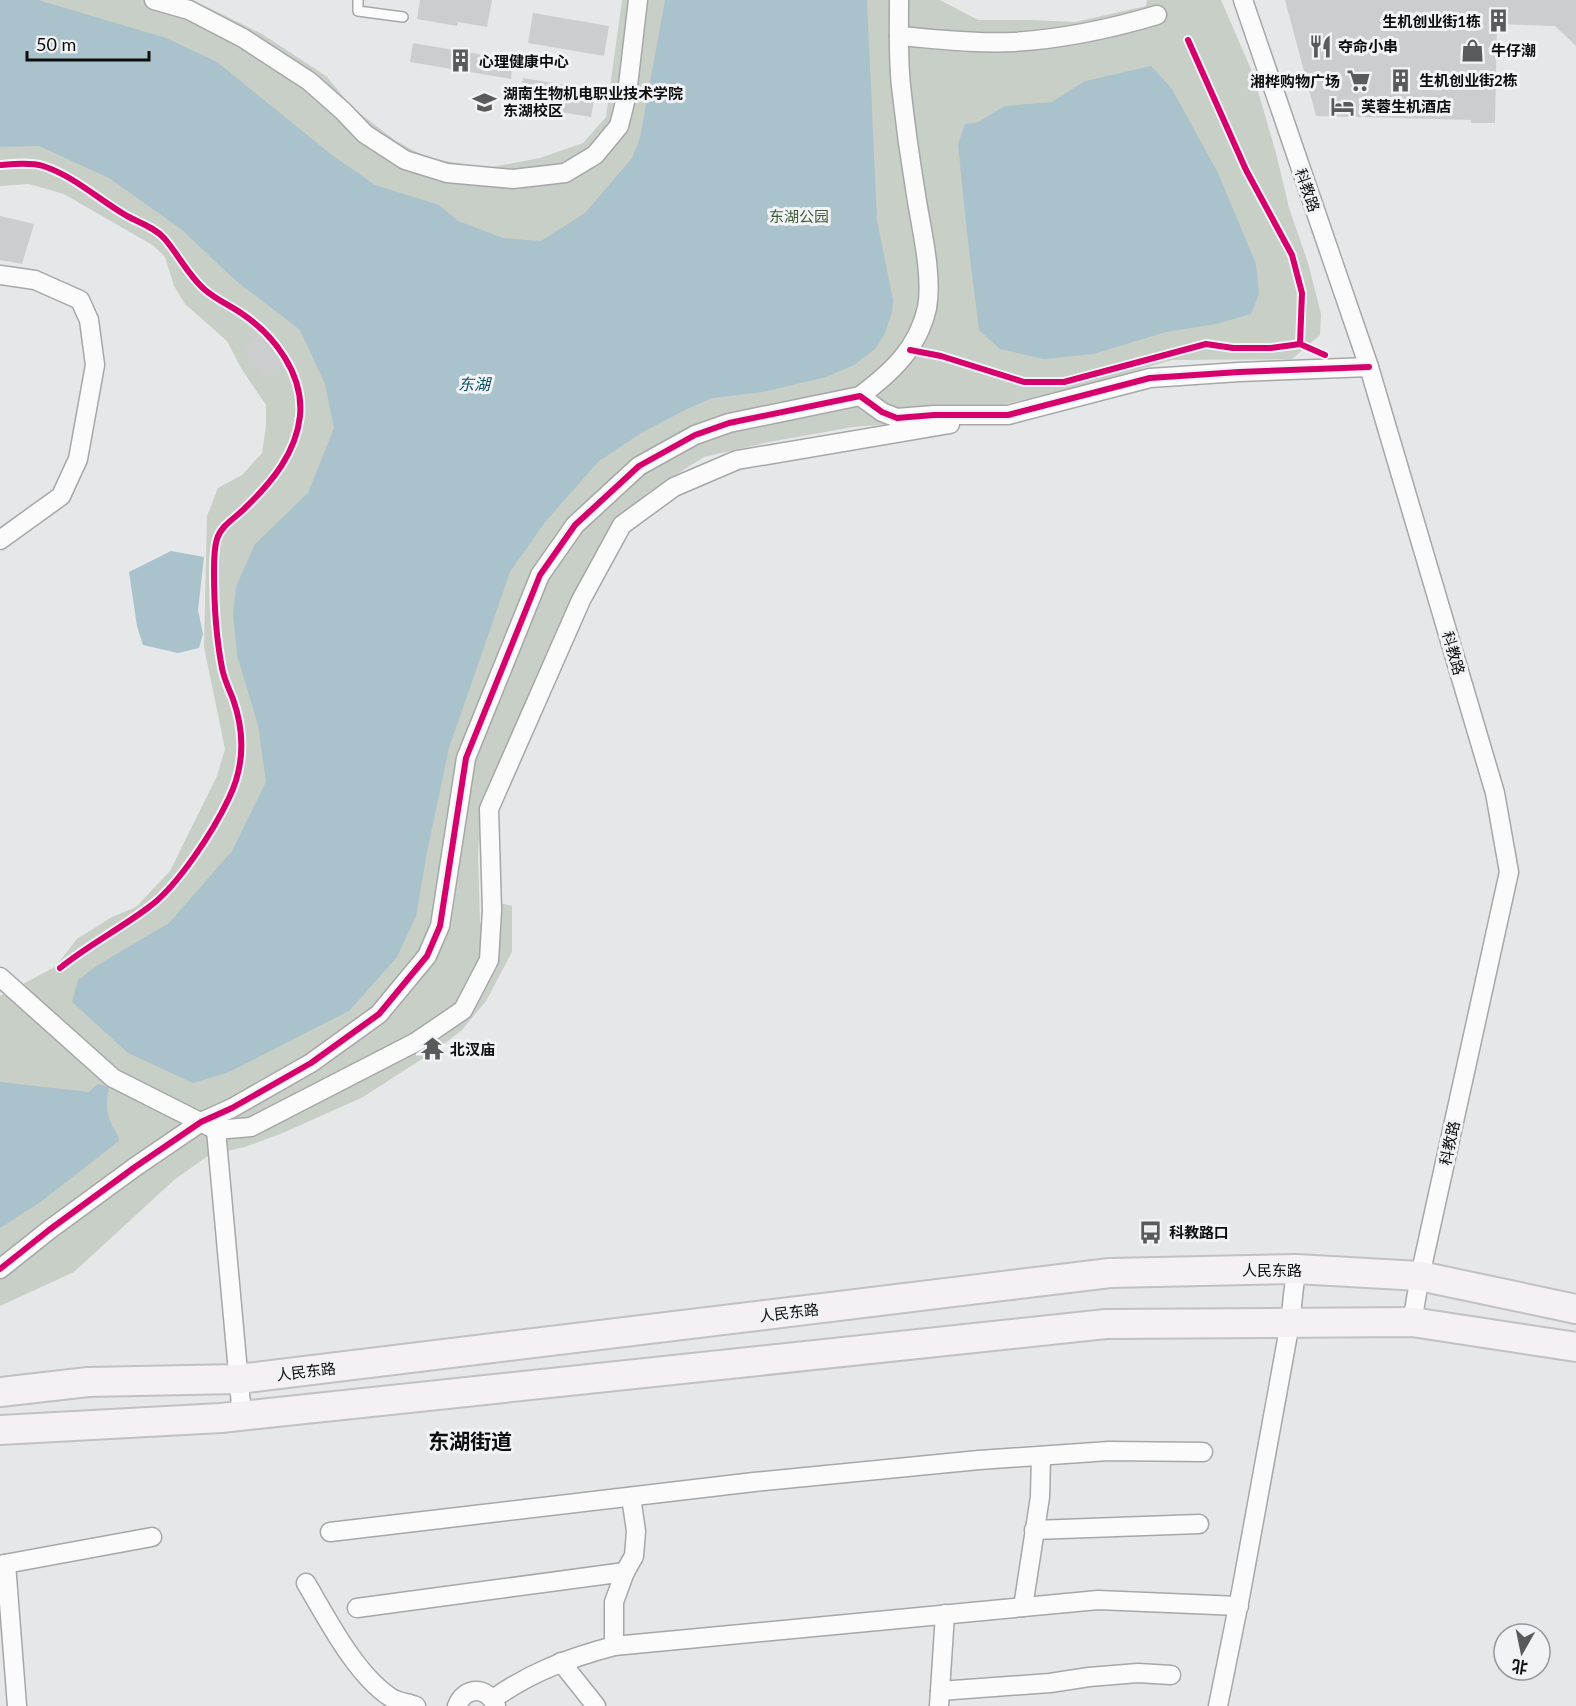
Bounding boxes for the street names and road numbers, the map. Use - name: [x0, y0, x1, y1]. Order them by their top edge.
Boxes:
- street label: 科教路: [1292, 166, 1324, 214]
- street label: 科教路: [1439, 629, 1469, 677]
- street label: 科教路: [1436, 1119, 1462, 1167]
- street label: 人民东路: [1242, 1261, 1302, 1279]
- street label: 人民东路: [758, 1299, 820, 1325]
- street label: 人民东路: [275, 1358, 337, 1384]

